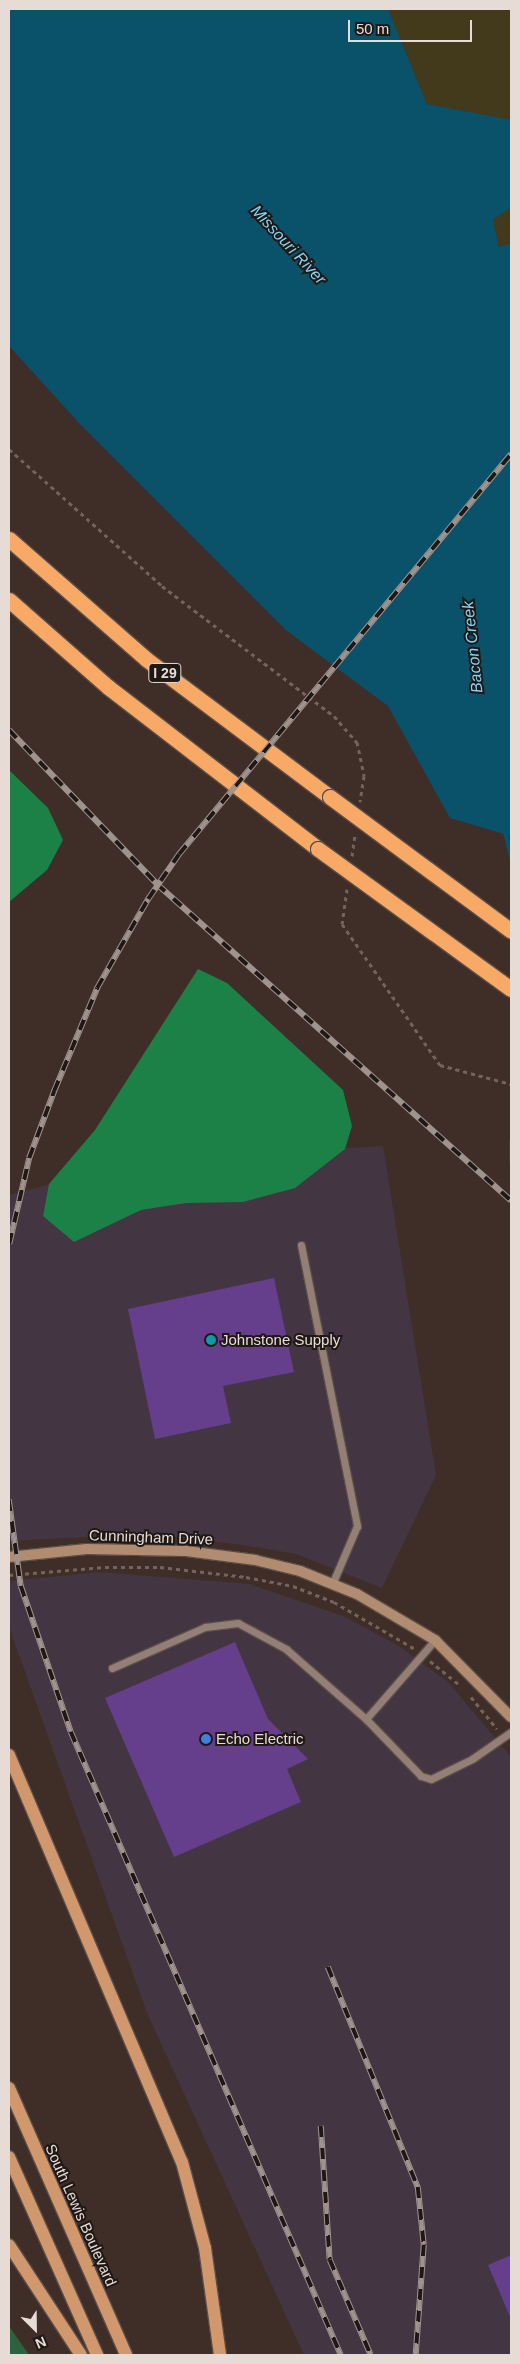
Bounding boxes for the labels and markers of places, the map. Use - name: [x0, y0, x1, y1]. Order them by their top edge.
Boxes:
- place label: Johnstone Supply: [221, 1331, 340, 1349]
- marker: Johnstone Supply: [205, 1334, 217, 1346]
- place label: Echo Electric: [216, 1730, 304, 1748]
- marker: Echo Electric: [200, 1733, 212, 1745]

